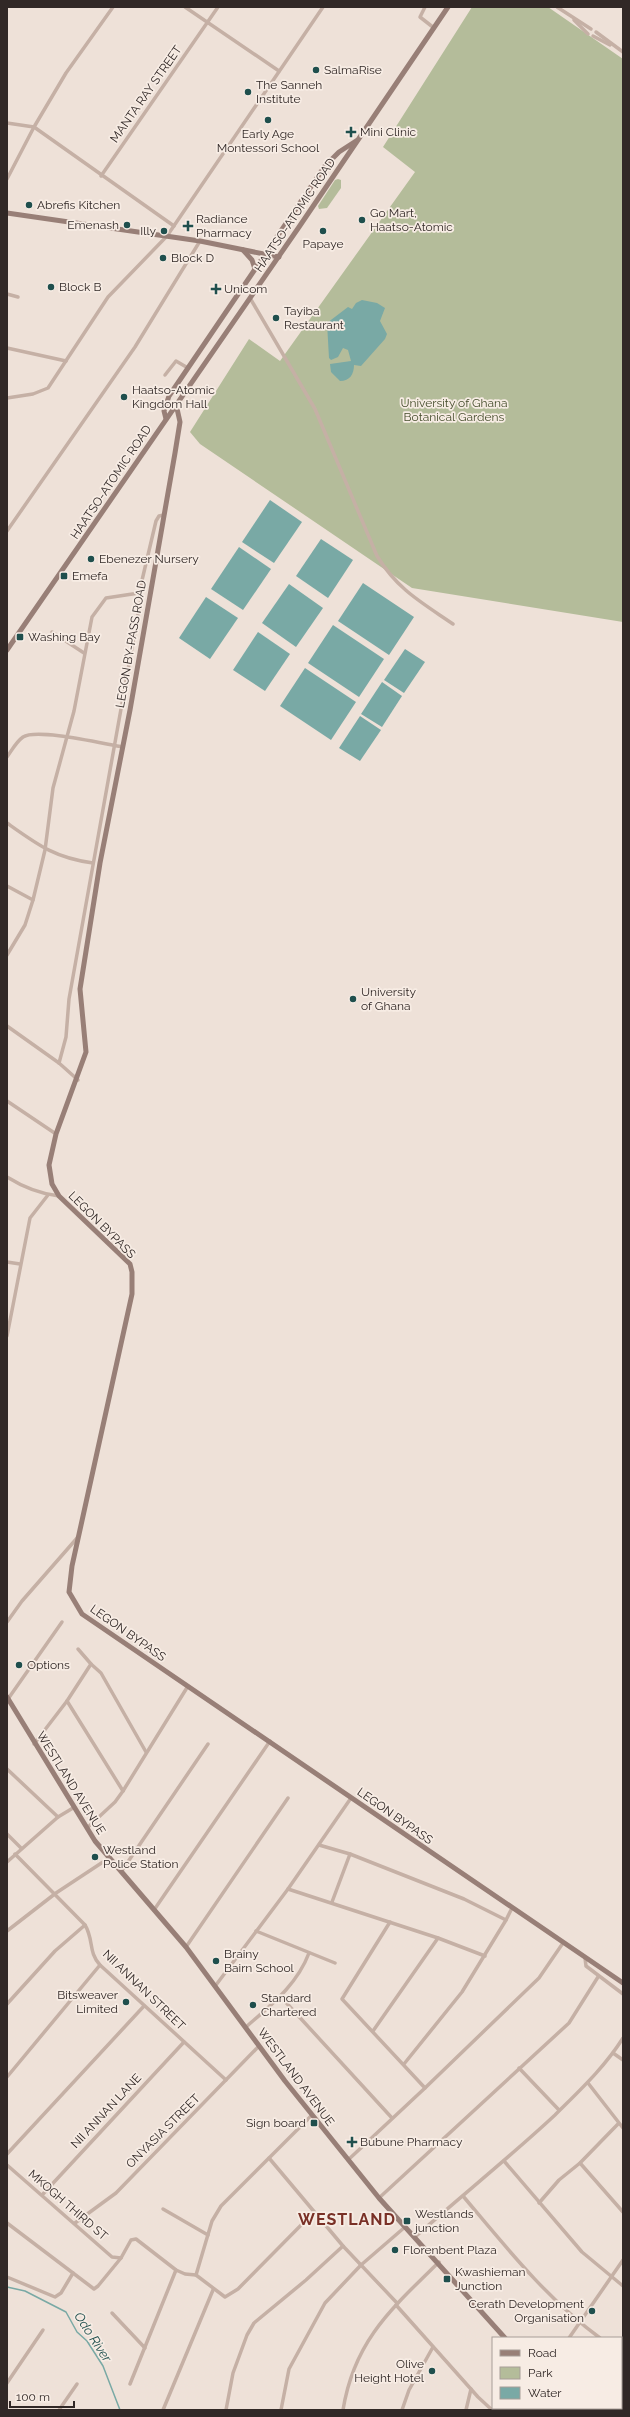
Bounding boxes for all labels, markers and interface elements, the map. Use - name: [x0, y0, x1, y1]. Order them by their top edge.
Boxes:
- street label: MANTA RAY STREET: [107, 42, 185, 145]
- place label: SalmaRise: [324, 63, 382, 77]
- marker: SalmaRise: [311, 65, 321, 75]
- place label: The Sanneh Institute: [256, 78, 322, 106]
- marker: The Sanneh Institute: [243, 87, 253, 97]
- marker: Early Age Montessori School: [263, 115, 273, 125]
- place label: Mini Clinic: [360, 125, 417, 139]
- marker: Mini Clinic: [345, 126, 357, 138]
- place label: Early Age Montessori School: [217, 127, 320, 155]
- street label: HAATSO-ATOMIC ROAD: [252, 155, 339, 275]
- place label: Abrefis Kitchen: [37, 198, 120, 212]
- marker: Abrefis Kitchen: [24, 200, 34, 210]
- place label: Go Mart, Haatso-Atomic: [370, 206, 453, 234]
- place label: Radiance Pharmacy: [196, 212, 252, 240]
- marker: Go Mart, Haatso-Atomic: [357, 215, 367, 225]
- place label: Emenash: [67, 218, 119, 232]
- marker: Emenash: [122, 220, 132, 230]
- marker: Radiance Pharmacy: [183, 221, 193, 231]
- place label: Illy: [140, 224, 156, 238]
- marker: Illy: [159, 226, 169, 236]
- marker: Papaye: [318, 226, 328, 236]
- place label: Papaye: [302, 237, 344, 251]
- place label: Block D: [171, 251, 214, 265]
- marker: Block D: [158, 253, 168, 263]
- place label: Block B: [59, 280, 101, 294]
- marker: Block B: [46, 282, 56, 292]
- place label: Unicom: [224, 282, 267, 296]
- marker: Unicom: [211, 284, 221, 294]
- place label: Tayiba Restaurant: [284, 304, 344, 332]
- marker: Tayiba Restaurant: [271, 313, 281, 323]
- place label: Haatso-Atomic Kingdom Hall: [132, 383, 215, 411]
- marker: Haatso-Atomic Kingdom Hall: [119, 392, 129, 402]
- park label: University of Ghana Botanical Gardens: [400, 396, 508, 424]
- street label: HAATSO-ATOMIC ROAD: [68, 422, 155, 542]
- place label: Ebenezer Nursery: [99, 552, 199, 566]
- marker: Ebenezer Nursery: [86, 554, 96, 564]
- place label: Emefa: [72, 569, 108, 583]
- marker: Emefa: [59, 571, 69, 581]
- street label: LEGON BY-PASS ROAD: [113, 579, 149, 709]
- place label: Washing Bay: [28, 630, 101, 644]
- marker: Washing Bay: [15, 632, 25, 642]
- place label: University of Ghana: [361, 985, 416, 1013]
- marker: University of Ghana: [348, 994, 358, 1004]
- street label: LEGON BYPASS: [66, 1189, 138, 1261]
- street label: LEGON BYPASS: [88, 1602, 168, 1664]
- place label: Options: [27, 1658, 70, 1672]
- marker: Options: [14, 1660, 24, 1670]
- street label: WESTLAND AVENUE: [34, 1729, 108, 1837]
- street label: LEGON BYPASS: [355, 1785, 435, 1847]
- place label: Westland Police Station: [103, 1843, 178, 1871]
- marker: Westland Police Station: [90, 1852, 100, 1862]
- street label: NII ANNAN STREET: [100, 1947, 189, 2033]
- place label: Brainy Bairn School: [224, 1947, 295, 1975]
- marker: Brainy Bairn School: [211, 1956, 221, 1966]
- place label: Bitsweaver Limited: [57, 1988, 119, 2016]
- place label: Standard Chartered: [261, 1991, 316, 2019]
- marker: Bitsweaver Limited: [121, 1997, 131, 2007]
- marker: Standard Chartered: [248, 2000, 258, 2010]
- street label: WESTLAND AVENUE: [255, 2025, 337, 2129]
- street label: NII ANNAN LANE: [68, 2071, 144, 2151]
- street label: ONYASIA STREET: [123, 2091, 203, 2171]
- place label: Sign board: [246, 2116, 306, 2130]
- marker: Sign board: [309, 2118, 319, 2128]
- place label: Bubune Pharmacy: [360, 2135, 463, 2149]
- marker: Bubune Pharmacy: [347, 2137, 357, 2147]
- street label: MKOGH THIRD ST: [26, 2167, 111, 2244]
- place label: Westlands junction: [413, 2207, 474, 2235]
- district label: WESTLAND: [298, 2210, 396, 2229]
- marker: Westlands junction: [402, 2216, 412, 2226]
- place label: Florenbent Plaza: [403, 2243, 497, 2257]
- marker: Florenbent Plaza: [390, 2245, 400, 2255]
- place label: Kwashieman Junction: [455, 2265, 525, 2293]
- marker: Kwashieman Junction: [442, 2274, 452, 2284]
- place label: Cerath Development Organisation: [468, 2297, 584, 2325]
- marker: Cerath Development Organisation: [587, 2306, 597, 2316]
- water label: Odo River: [71, 2309, 115, 2365]
- legend: [492, 2337, 622, 2409]
- text: Road: [528, 2346, 557, 2360]
- place label: Olive Height Hotel: [354, 2357, 425, 2385]
- marker: Olive Height Hotel: [427, 2366, 437, 2376]
- text: Park: [528, 2366, 553, 2380]
- scale bar: [10, 2383, 74, 2409]
- text: Water: [528, 2386, 562, 2400]
- text: 100 m: [16, 2390, 50, 2404]

